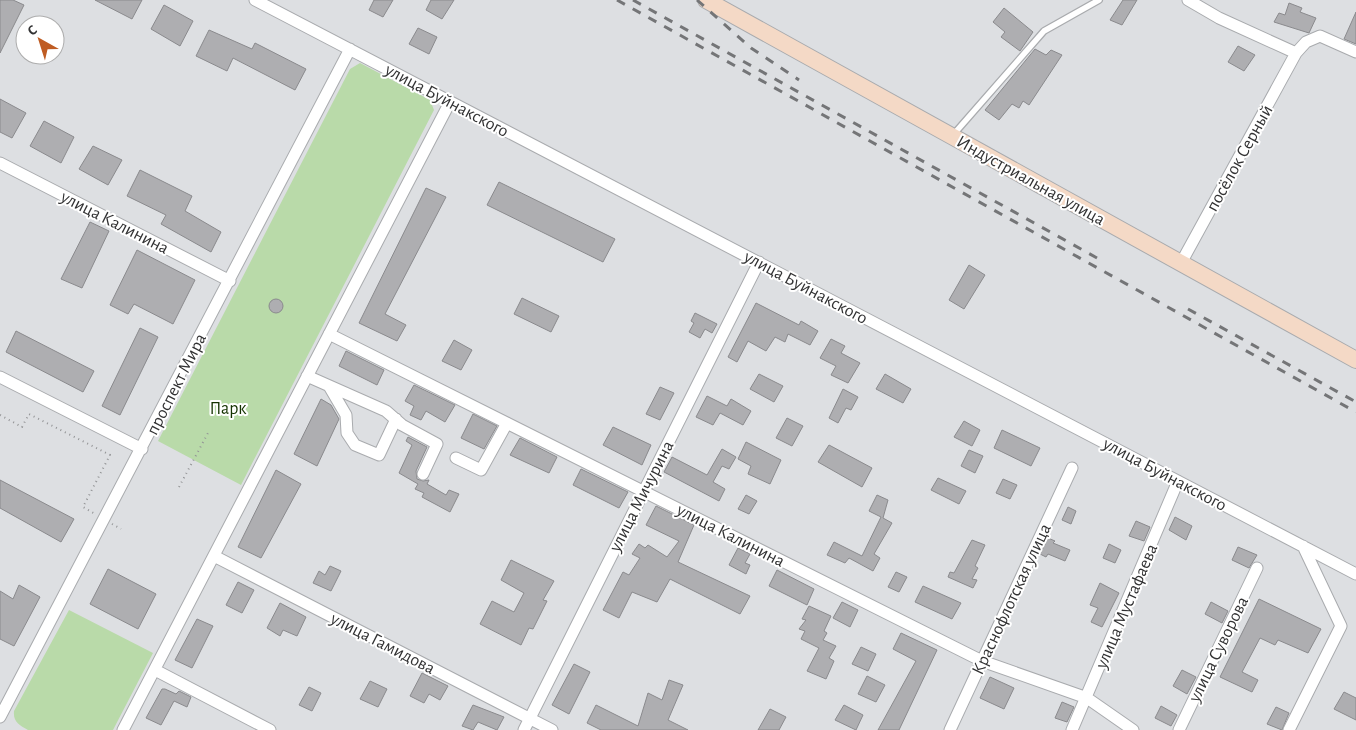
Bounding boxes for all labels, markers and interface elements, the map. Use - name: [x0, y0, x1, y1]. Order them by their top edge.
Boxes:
- north arrow: [15, 15, 65, 65]
- text: С: [25, 23, 40, 39]
- street label: улица Буйнакского: [381, 60, 511, 141]
- street label: посёлок Серный: [1203, 102, 1277, 215]
- street label: Индустриальная улица: [953, 133, 1108, 229]
- street label: улица Калинина: [57, 187, 171, 258]
- street label: улица Буйнакского: [740, 247, 870, 328]
- street label: проспект Мира: [144, 331, 210, 438]
- park label: Парк: [209, 400, 247, 418]
- street label: улица Буйнакского: [1099, 434, 1229, 515]
- street label: улица Мичурина: [606, 438, 678, 556]
- street label: улица Калинина: [673, 500, 787, 571]
- street label: Краснофлотская улица: [969, 521, 1055, 678]
- street label: улица Мустафаева: [1092, 541, 1161, 672]
- street label: улица Суворова: [1185, 594, 1252, 706]
- street label: улица Гамидова: [326, 609, 438, 678]

